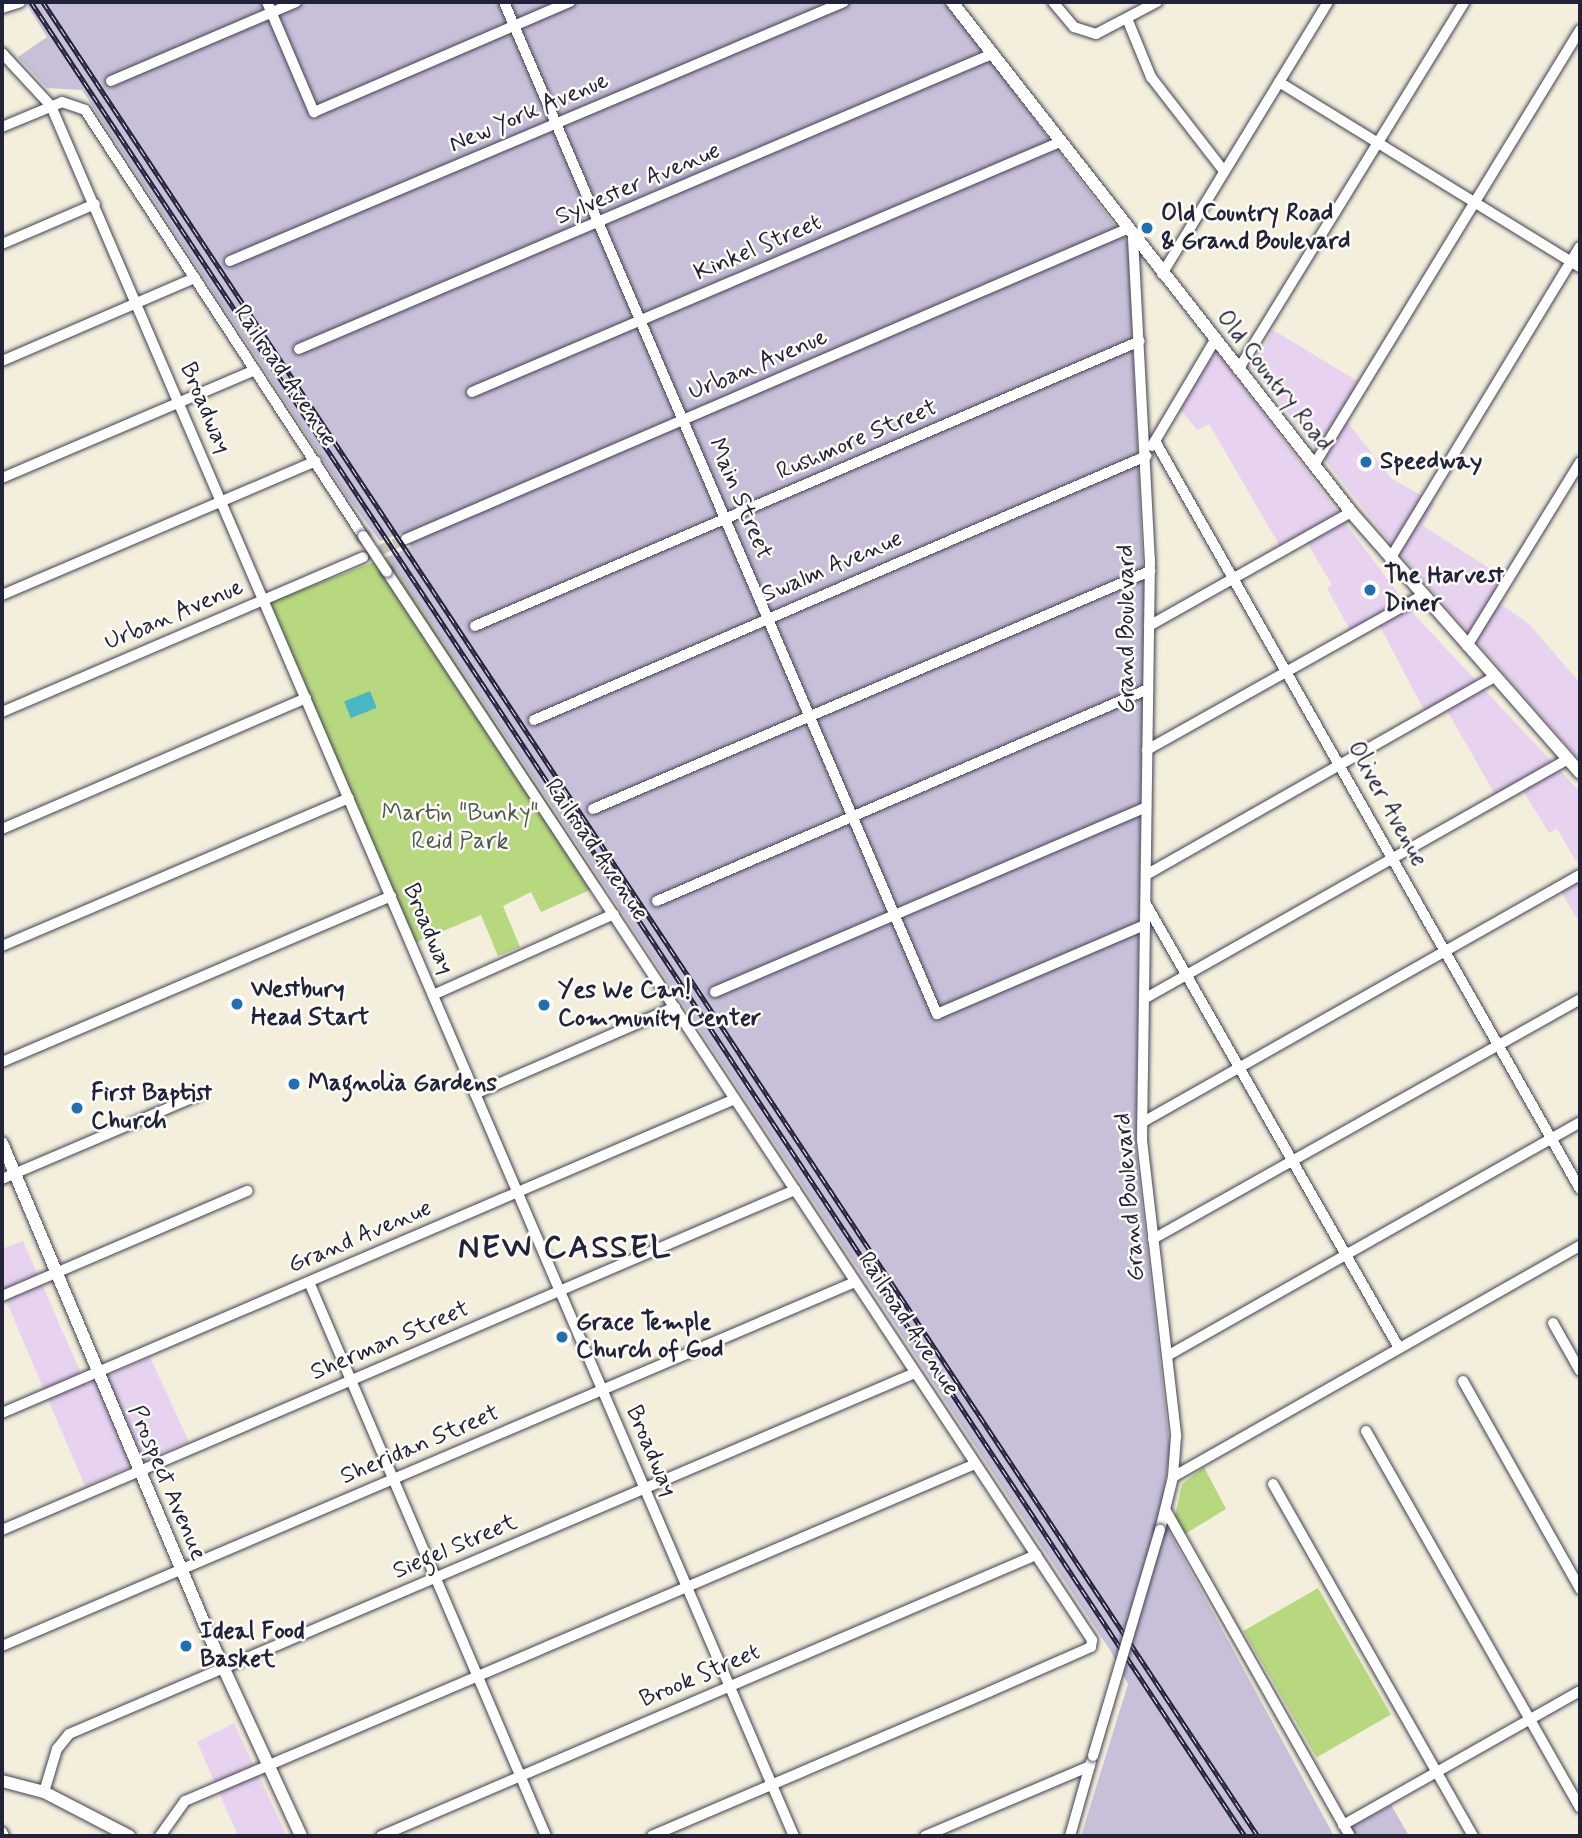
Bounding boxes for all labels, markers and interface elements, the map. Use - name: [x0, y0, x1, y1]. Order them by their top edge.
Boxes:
- street label: New York Avenue: [442, 65, 616, 161]
- street label: Sylvester Avenue: [553, 137, 723, 231]
- place label: Old Country Road & Grand Boulevard: [1161, 200, 1351, 256]
- street label: Kinkel Street: [688, 207, 828, 289]
- marker: Old Country Road & Grand Boulevard: [1139, 220, 1155, 236]
- street label: Railroad Avenue: [228, 301, 342, 451]
- street label: Old Country Road: [1208, 302, 1340, 460]
- street label: Urban Avenue: [682, 322, 834, 408]
- street label: Broadway: [173, 358, 237, 458]
- street label: Rushmore Street: [773, 393, 941, 487]
- street label: Main Street: [702, 435, 778, 563]
- place label: Speedway: [1380, 448, 1482, 476]
- marker: Speedway: [1358, 454, 1374, 470]
- street label: Swalm Avenue: [759, 525, 905, 609]
- street label: Grand Boulevard: [1113, 544, 1141, 714]
- place label: The Harvest Diner: [1384, 562, 1502, 618]
- street label: Urban Avenue: [98, 572, 250, 658]
- marker: The Harvest Diner: [1362, 582, 1378, 598]
- street label: Oliver Avenue: [1339, 734, 1435, 874]
- street label: Railroad Avenue: [539, 775, 653, 925]
- park label: Martin "Bunky" Reid Park: [382, 800, 538, 856]
- street label: Broadway: [396, 879, 460, 979]
- place label: Westbury Head Start: [251, 976, 368, 1032]
- place label: Yes We Can! Community Center: [558, 977, 761, 1033]
- marker: Westbury Head Start: [229, 996, 245, 1012]
- marker: Yes We Can! Community Center: [536, 997, 552, 1013]
- place label: Magnolia Gardens: [308, 1070, 496, 1098]
- marker: Magnolia Gardens: [286, 1076, 302, 1092]
- place label: First Baptist Church: [91, 1080, 212, 1136]
- marker: First Baptist Church: [69, 1100, 85, 1116]
- street label: Grand Boulevard: [1108, 1111, 1152, 1283]
- street label: Grand Avenue: [286, 1195, 434, 1279]
- district label: NEW CASSEL: [458, 1229, 672, 1267]
- street label: Railroad Avenue: [852, 1248, 964, 1400]
- street label: Sherman Street: [307, 1295, 473, 1387]
- place label: Grace Temple Church of God: [576, 1309, 724, 1365]
- marker: Grace Temple Church of God: [554, 1329, 570, 1345]
- street label: Sheridan Street: [337, 1399, 503, 1491]
- street label: Prospect Avenue: [121, 1401, 213, 1565]
- street label: Broadway: [619, 1401, 683, 1501]
- street label: Siegel Street: [389, 1508, 521, 1586]
- place label: Ideal Food Basket: [200, 1618, 305, 1674]
- street label: Brook Street: [634, 1637, 766, 1715]
- marker: Ideal Food Basket: [178, 1638, 194, 1654]

